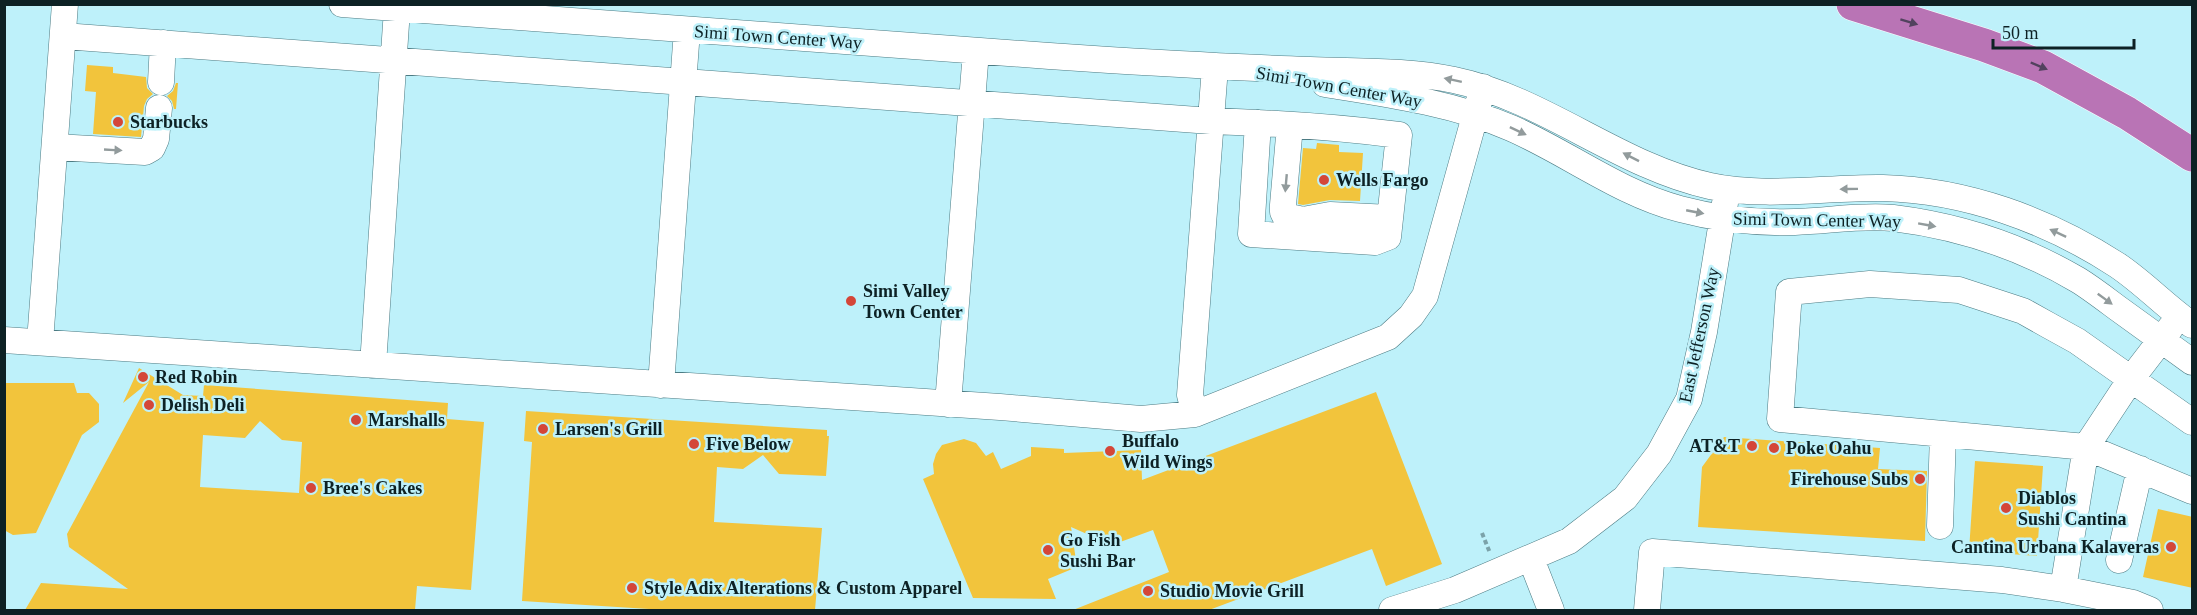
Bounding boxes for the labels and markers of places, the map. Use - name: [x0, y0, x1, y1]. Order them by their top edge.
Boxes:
- place label: Starbucks: [130, 112, 208, 132]
- marker: Starbucks: [111, 115, 125, 129]
- place label: Wells Fargo: [1336, 170, 1429, 190]
- marker: Wells Fargo: [1317, 173, 1331, 187]
- place label: Simi Valley Town Center: [863, 281, 963, 322]
- marker: Simi Valley Town Center: [844, 294, 858, 308]
- place label: Red Robin: [155, 367, 238, 387]
- marker: Red Robin: [136, 370, 150, 384]
- place label: Delish Deli: [161, 395, 245, 415]
- marker: Delish Deli: [142, 398, 156, 412]
- place label: Marshalls: [368, 410, 445, 430]
- marker: Marshalls: [349, 413, 363, 427]
- place label: Larsen's Grill: [555, 419, 663, 439]
- marker: Larsen's Grill: [536, 422, 550, 436]
- place label: Buffalo Wild Wings: [1122, 431, 1213, 472]
- place label: Five Below: [706, 434, 790, 454]
- place label: AT&T: [1689, 436, 1740, 456]
- marker: Five Below: [687, 437, 701, 451]
- place label: Poke Oahu: [1786, 438, 1872, 458]
- marker: AT&T: [1745, 439, 1759, 453]
- marker: Poke Oahu: [1767, 441, 1781, 455]
- marker: Buffalo Wild Wings: [1103, 444, 1117, 458]
- place label: Firehouse Subs: [1791, 469, 1908, 489]
- marker: Firehouse Subs: [1913, 472, 1927, 486]
- place label: Bree's Cakes: [323, 478, 422, 498]
- marker: Bree's Cakes: [304, 481, 318, 495]
- place label: Diablos Sushi Cantina: [2018, 488, 2127, 529]
- marker: Diablos Sushi Cantina: [1999, 501, 2013, 515]
- place label: Go Fish Sushi Bar: [1060, 530, 1136, 571]
- place label: Cantina Urbana Kalaveras: [1951, 537, 2159, 557]
- marker: Cantina Urbana Kalaveras: [2164, 540, 2178, 554]
- marker: Go Fish Sushi Bar: [1041, 543, 1055, 557]
- place label: Style Adix Alterations & Custom Apparel: [644, 578, 962, 598]
- marker: Style Adix Alterations & Custom Apparel: [625, 581, 639, 595]
- place label: Studio Movie Grill: [1160, 581, 1304, 601]
- marker: Studio Movie Grill: [1141, 584, 1155, 598]

